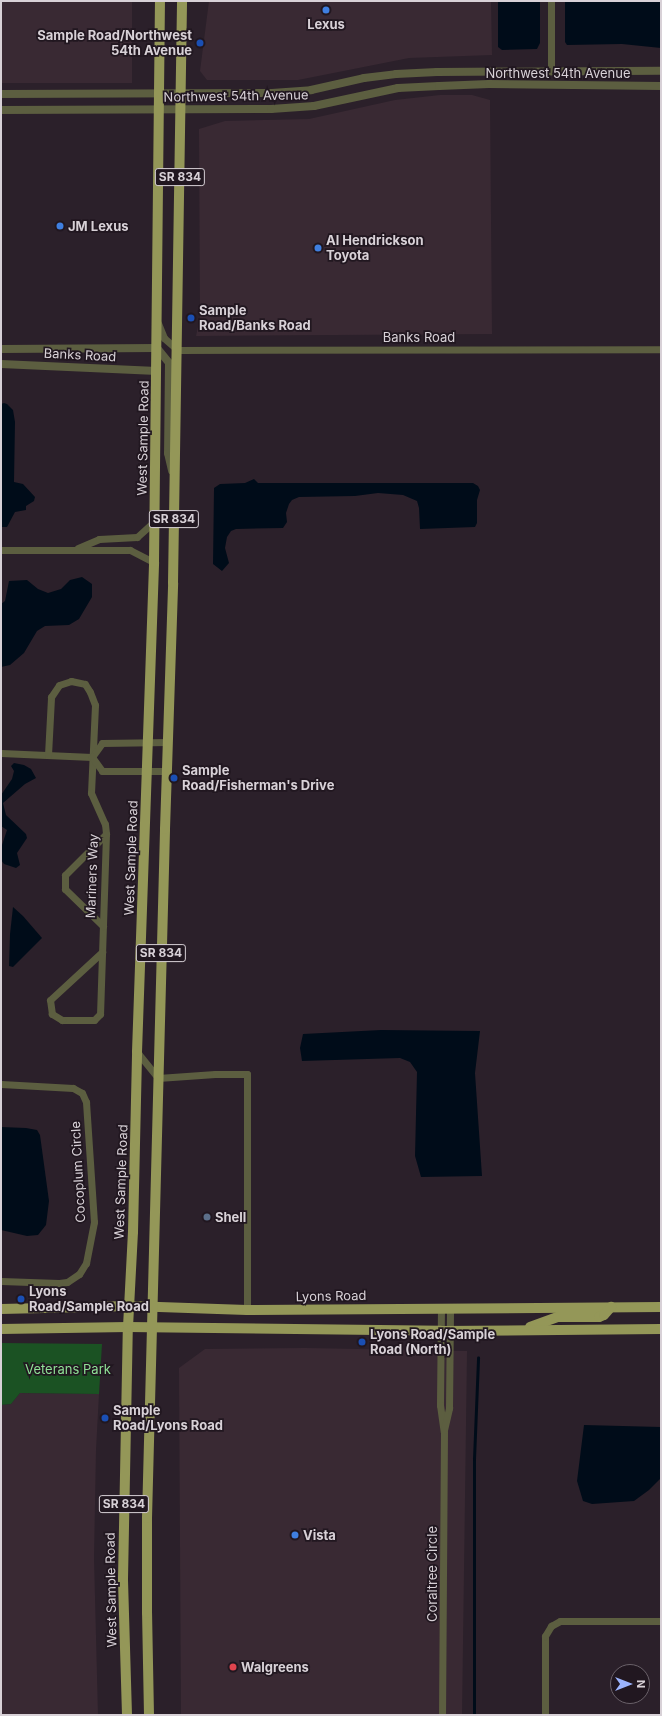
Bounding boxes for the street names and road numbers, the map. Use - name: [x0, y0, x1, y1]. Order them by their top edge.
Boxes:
- street label: Northwest 54th Avenue: [486, 65, 630, 81]
- street label: Northwest 54th Avenue: [163, 87, 309, 105]
- road number: SR 834: [154, 167, 206, 187]
- street label: Banks Road: [383, 329, 455, 345]
- street label: Banks Road: [43, 345, 117, 365]
- street label: West Sample Road: [134, 380, 152, 496]
- road number: SR 834: [148, 509, 200, 529]
- street label: West Sample Road: [121, 800, 141, 916]
- street label: Mariners Way: [83, 833, 101, 919]
- road number: SR 834: [135, 943, 187, 963]
- street label: Cocoplum Circle: [68, 1121, 88, 1223]
- street label: West Sample Road: [111, 1124, 131, 1240]
- street label: Lyons Road: [295, 1288, 367, 1304]
- road number: SR 834: [98, 1494, 150, 1514]
- street label: Coraltree Circle: [424, 1526, 440, 1622]
- street label: West Sample Road: [102, 1532, 120, 1648]

